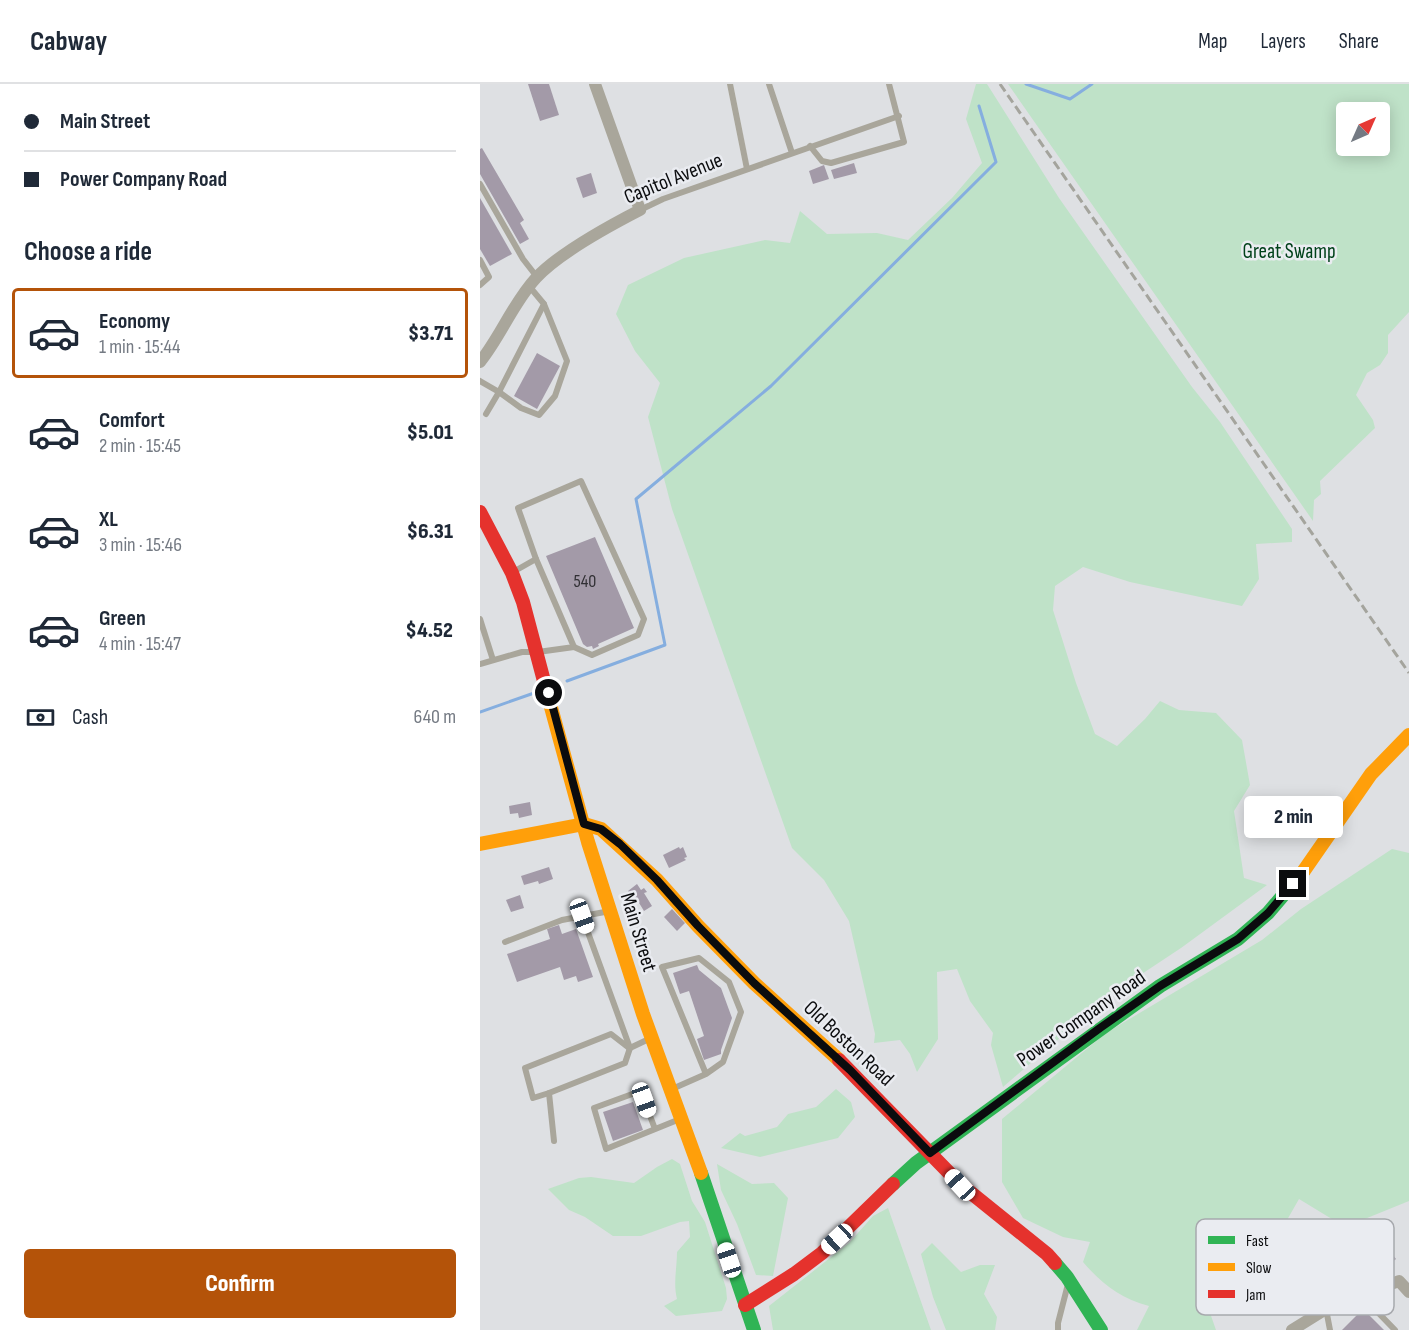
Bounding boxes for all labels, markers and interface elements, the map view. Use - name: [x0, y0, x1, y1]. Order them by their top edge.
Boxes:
- text: Cabway: [30, 25, 107, 58]
- text: Map: [1198, 29, 1227, 54]
- text: Layers: [1260, 29, 1306, 54]
- text: Share: [1339, 29, 1379, 54]
- north arrow: [1336, 102, 1390, 156]
- map controls: [1336, 102, 1390, 156]
- text: Main Street: [60, 108, 150, 135]
- street label: Capitol Avenue: [620, 147, 726, 210]
- text: Power Company Road: [60, 166, 227, 193]
- text: Choose a ride: [24, 236, 152, 268]
- park label: Great Swamp: [1242, 239, 1336, 264]
- icon: car: [27, 306, 81, 360]
- text: Economy: [99, 308, 170, 335]
- text: $3.71: [408, 320, 453, 347]
- text: 1 min · 15:44: [99, 335, 180, 359]
- icon: car: [27, 405, 81, 459]
- text: Comfort: [99, 407, 165, 434]
- text: $5.01: [407, 419, 453, 446]
- text: 2 min · 15:45: [99, 434, 181, 458]
- icon: car: [27, 504, 81, 558]
- text: XL: [99, 506, 118, 533]
- text: $6.31: [407, 518, 453, 545]
- text: 3 min · 15:46: [99, 533, 182, 557]
- house number: 540: [574, 571, 596, 592]
- icon: car: [27, 603, 81, 657]
- text: Green: [99, 605, 146, 632]
- text: $4.52: [406, 617, 453, 644]
- text: 4 min · 15:47: [99, 632, 181, 656]
- route start: [535, 679, 562, 706]
- icon: cash: [24, 701, 57, 734]
- text: Cash: [72, 704, 108, 731]
- text: 640 m: [414, 705, 456, 729]
- callout: 2 min: [1244, 797, 1342, 839]
- text: 2 min: [1274, 805, 1313, 829]
- route end: [1279, 870, 1306, 897]
- street label: Main Street: [615, 890, 662, 975]
- car: [567, 896, 597, 936]
- street label: Power Company Road: [1012, 965, 1150, 1072]
- street label: Old Boston Road: [798, 995, 899, 1091]
- car: [629, 1080, 659, 1120]
- car: [941, 1166, 979, 1204]
- legend: [1196, 1219, 1394, 1315]
- car: [818, 1220, 856, 1258]
- text: Fast: [1246, 1232, 1269, 1251]
- car: [715, 1240, 743, 1280]
- button: Confirm: [24, 1249, 456, 1318]
- text: Slow: [1246, 1259, 1271, 1278]
- text: Jam: [1245, 1286, 1266, 1305]

